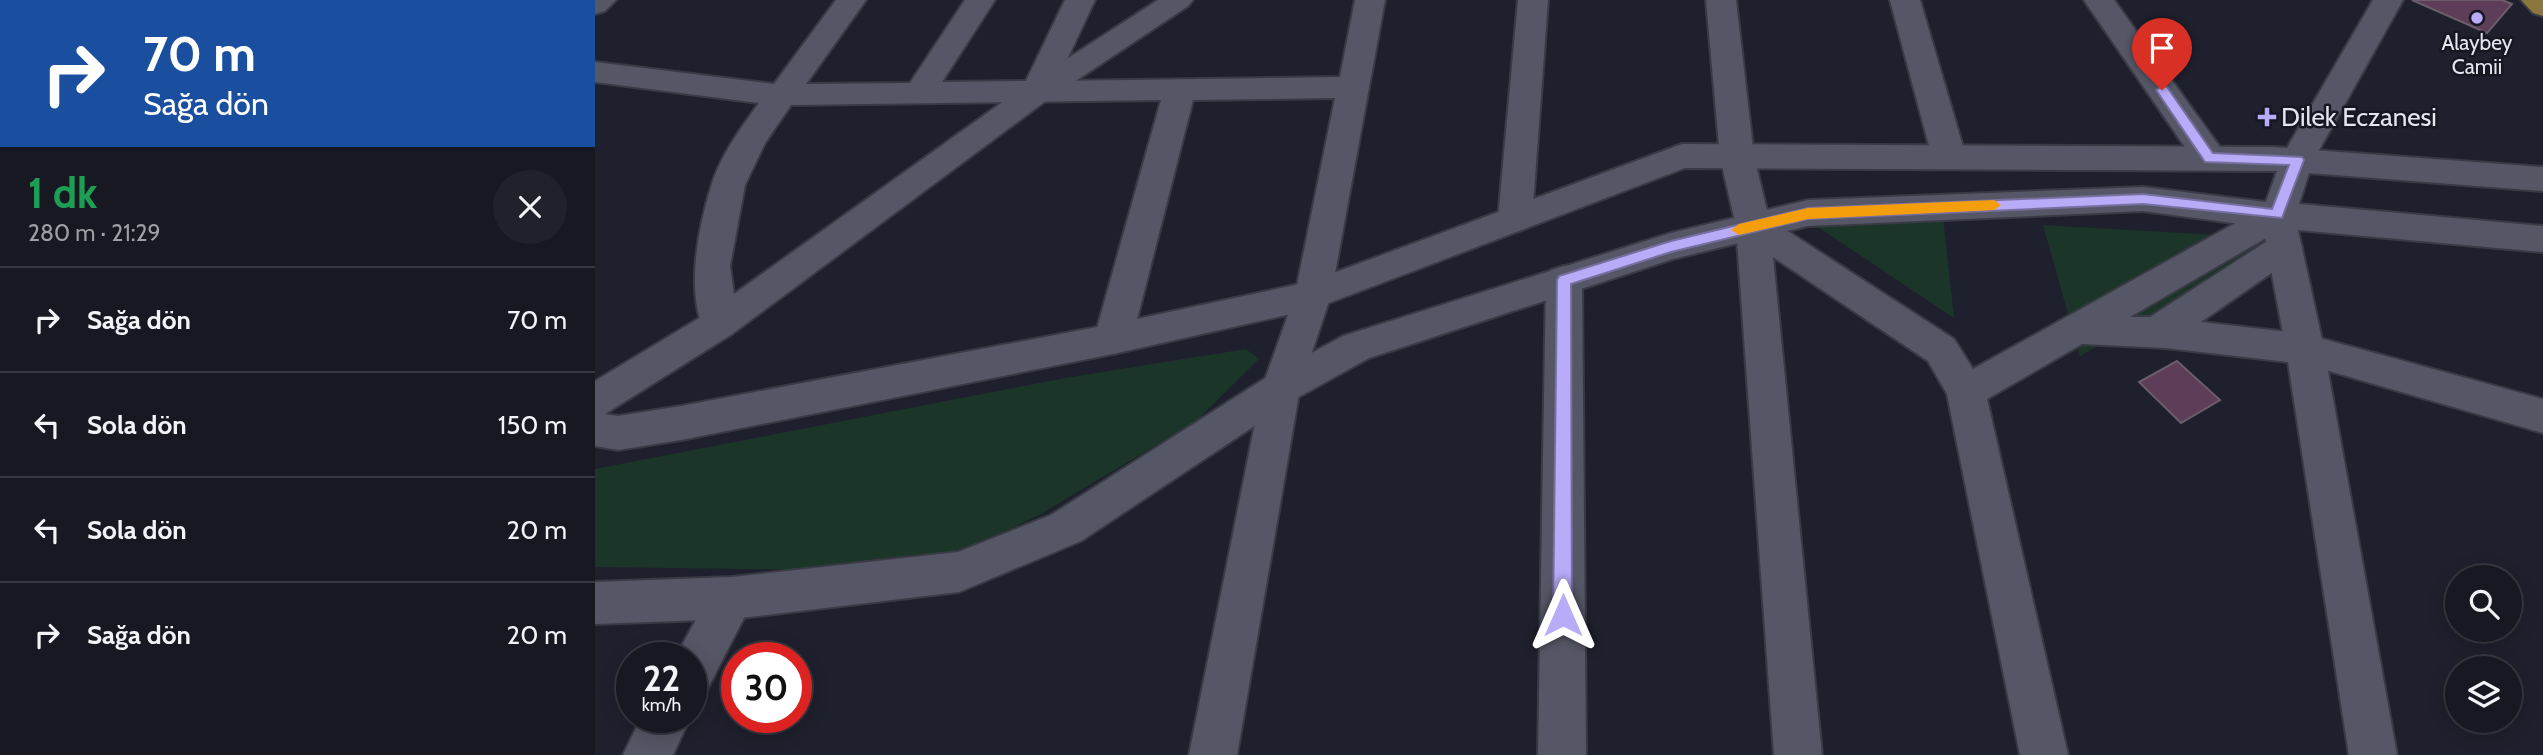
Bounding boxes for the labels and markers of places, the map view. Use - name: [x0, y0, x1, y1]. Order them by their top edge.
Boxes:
- marker: Alaybey Camii: [2469, 10, 2485, 26]
- pin: [2132, 18, 2192, 90]
- place label: Alaybey Camii: [2442, 30, 2513, 79]
- place label: Dilek Eczanesi: [2281, 101, 2437, 133]
- marker: Dilek Eczanesi: [2259, 109, 2275, 125]

